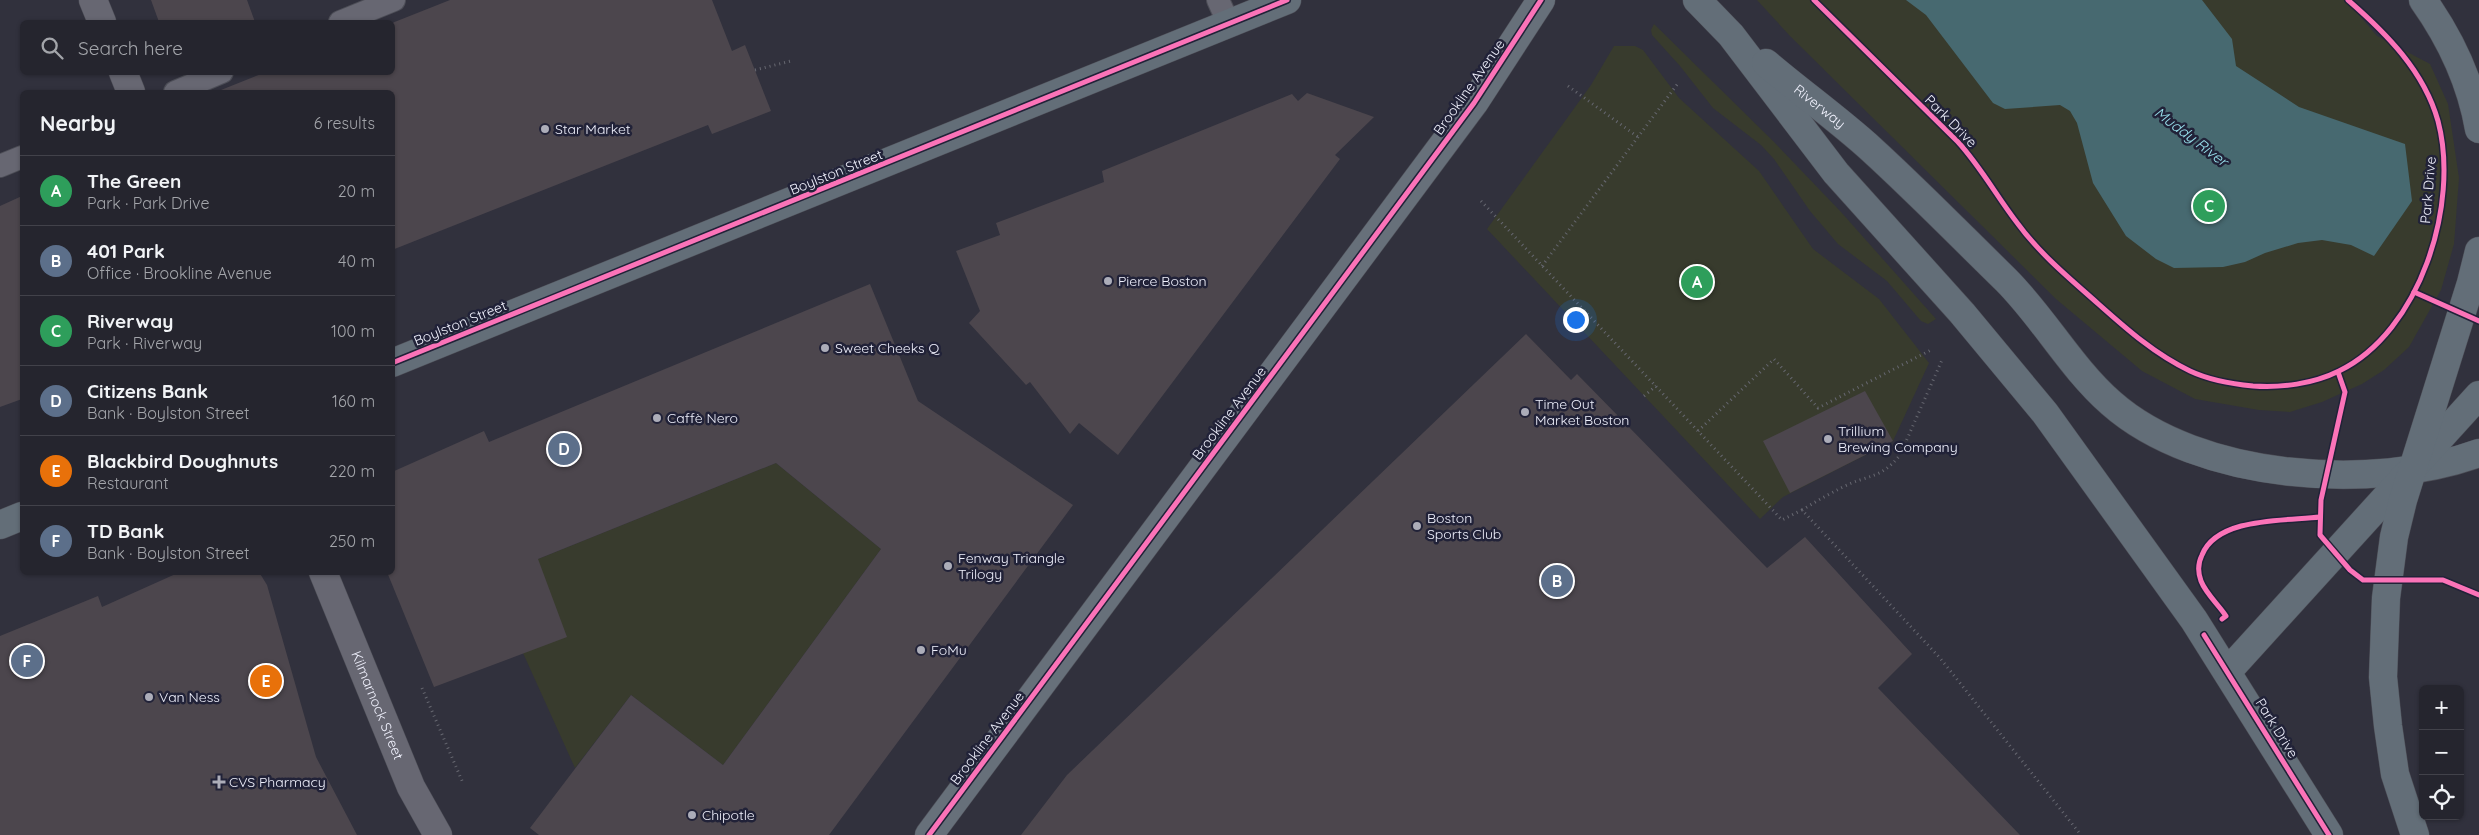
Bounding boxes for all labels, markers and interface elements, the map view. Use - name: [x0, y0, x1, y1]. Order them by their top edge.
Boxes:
- search box: [20, 20, 395, 75]
- icon: search: [38, 34, 66, 62]
- text: Search here: [78, 36, 183, 60]
- street label: Brookline Avenue: [1429, 36, 1509, 138]
- street label: Riverway: [1790, 80, 1849, 132]
- street label: Park Drive: [1921, 91, 1981, 151]
- water label: Muddy River: [2151, 103, 2234, 172]
- text: Nearby: [40, 110, 116, 136]
- text: 6 results: [314, 113, 375, 133]
- place label: Star Market: [555, 120, 631, 138]
- marker: Star Market: [539, 123, 551, 135]
- street label: Boylston Street: [787, 145, 885, 199]
- street label: Park Drive: [2416, 156, 2440, 224]
- text: The Green: [87, 169, 181, 193]
- text: A: [51, 181, 61, 201]
- text: 20 m: [338, 181, 375, 201]
- pin: C: [2193, 187, 2225, 225]
- text: Park · Park Drive: [87, 193, 209, 213]
- text: 401 Park: [87, 239, 165, 263]
- text: B: [51, 251, 61, 271]
- text: 40 m: [338, 251, 375, 271]
- text: Office · Brookline Avenue: [87, 263, 272, 283]
- pin: A: [1681, 263, 1713, 301]
- place label: Pierce Boston: [1118, 272, 1207, 290]
- marker: Pierce Boston: [1102, 275, 1114, 287]
- street label: Boylston Street: [411, 296, 509, 350]
- your location: [1563, 307, 1589, 333]
- text: Riverway: [87, 309, 173, 333]
- text: C: [51, 321, 61, 341]
- text: 100 m: [331, 321, 375, 341]
- text: Park · Riverway: [87, 333, 202, 353]
- place label: Sweet Cheeks Q: [835, 339, 941, 357]
- marker: Sweet Cheeks Q: [819, 342, 831, 354]
- street label: Brookline Avenue: [1188, 363, 1270, 463]
- text: Citizens Bank: [87, 379, 208, 403]
- text: D: [50, 391, 62, 411]
- text: 160 m: [332, 391, 375, 411]
- place label: Time Out Market Boston: [1535, 395, 1629, 429]
- text: Bank · Boylston Street: [87, 403, 249, 423]
- marker: Time Out Market Boston: [1519, 406, 1531, 418]
- place label: Caffè Nero: [667, 409, 738, 427]
- marker: Caffè Nero: [651, 412, 663, 424]
- place label: Trillium Brewing Company: [1838, 422, 1958, 456]
- pin: D: [548, 430, 580, 468]
- marker: Trillium Brewing Company: [1822, 433, 1834, 445]
- text: Blackbird Doughnuts: [87, 449, 278, 473]
- text: E: [51, 461, 61, 481]
- text: 220 m: [329, 461, 375, 481]
- text: Restaurant: [87, 473, 169, 493]
- place label: Boston Sports Club: [1427, 509, 1501, 543]
- text: TD Bank: [87, 519, 164, 543]
- marker: Boston Sports Club: [1411, 520, 1423, 532]
- text: F: [52, 531, 61, 551]
- text: 250 m: [329, 531, 375, 551]
- text: Bank · Boylston Street: [87, 543, 249, 563]
- place label: Fenway Triangle Trilogy: [958, 549, 1065, 583]
- marker: Fenway Triangle Trilogy: [942, 560, 954, 572]
- pin: B: [1541, 562, 1573, 600]
- place label: FoMu: [931, 641, 967, 659]
- pin: F: [11, 642, 43, 680]
- marker: FoMu: [915, 644, 927, 656]
- street label: Kilmarnock Street: [347, 648, 408, 763]
- pin: E: [250, 662, 282, 700]
- map controls: [2419, 685, 2464, 820]
- button: +: [2419, 685, 2464, 730]
- place label: Van Ness: [159, 688, 220, 706]
- street label: Brookline Avenue: [946, 688, 1028, 788]
- marker: Van Ness: [143, 691, 155, 703]
- street label: Park Drive: [2252, 695, 2302, 761]
- button: −: [2419, 730, 2464, 775]
- place label: CVS Pharmacy: [229, 773, 326, 791]
- button: locate: [2419, 775, 2464, 820]
- marker: CVS Pharmacy: [213, 776, 225, 788]
- place label: Chipotle: [702, 806, 755, 824]
- marker: Chipotle: [686, 809, 698, 821]

